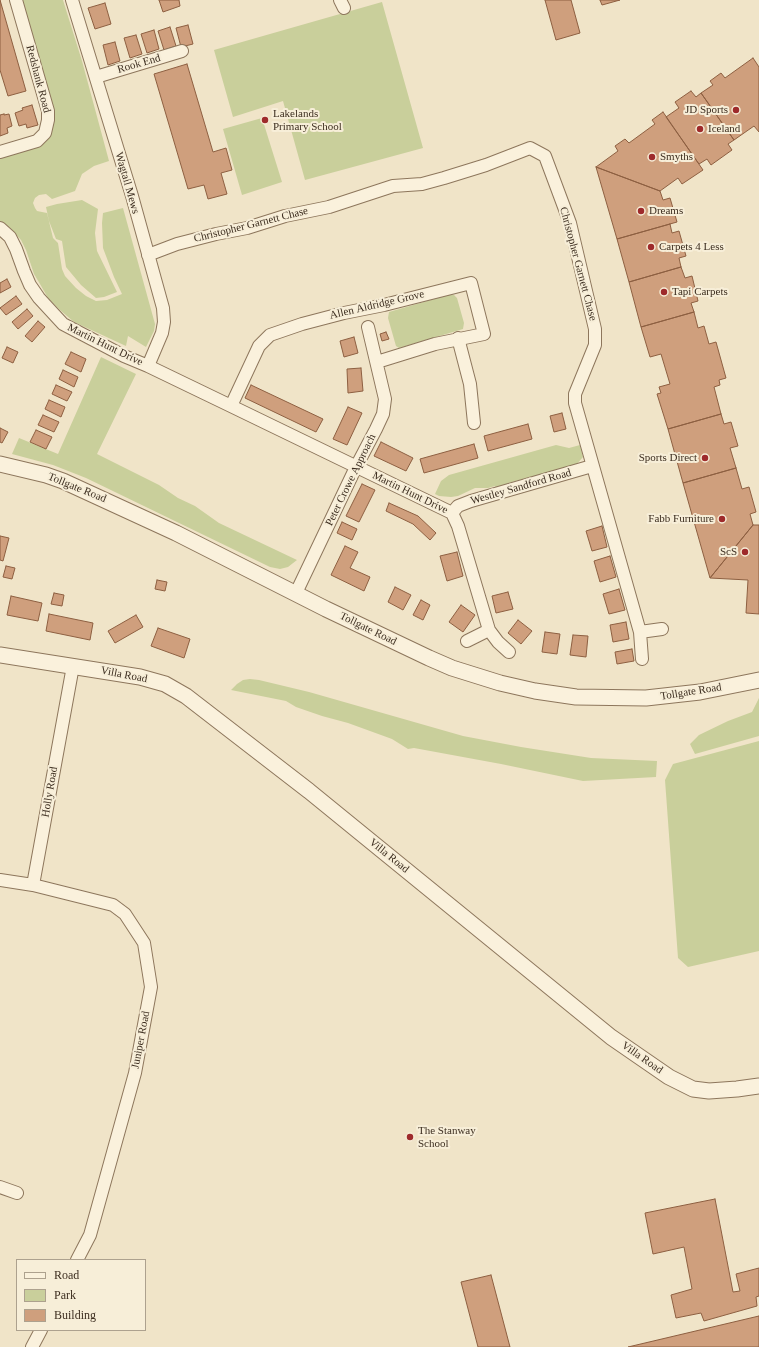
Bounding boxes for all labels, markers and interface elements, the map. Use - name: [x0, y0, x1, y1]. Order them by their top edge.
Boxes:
- street label: Redshank Road: [23, 44, 53, 114]
- street label: Rook End: [116, 52, 162, 76]
- place label: JD Sports: [685, 103, 728, 117]
- marker: JD Sports: [731, 105, 741, 115]
- place label: Lakelands Primary School: [273, 107, 342, 133]
- marker: Lakelands Primary School: [260, 115, 270, 125]
- place label: Iceland: [708, 122, 740, 136]
- marker: Iceland: [695, 124, 705, 134]
- place label: Smyths: [660, 150, 693, 164]
- street label: Wagtail Mews: [112, 151, 142, 215]
- marker: Smyths: [647, 152, 657, 162]
- street label: Christopher Garnett Chase: [192, 204, 310, 246]
- place label: Dreams: [649, 204, 683, 218]
- street label: Christopher Garnett Chase: [556, 206, 600, 322]
- marker: Dreams: [636, 206, 646, 216]
- place label: Carpets 4 Less: [659, 240, 724, 254]
- marker: Carpets 4 Less: [646, 242, 656, 252]
- place label: Tapi Carpets: [672, 285, 728, 299]
- marker: Tapi Carpets: [659, 287, 669, 297]
- street label: Allen Aldridge Grove: [328, 288, 426, 322]
- street label: Martin Hunt Drive: [65, 321, 145, 369]
- street label: Peter Crowe Approach: [323, 432, 379, 528]
- place label: Sports Direct: [639, 451, 697, 465]
- marker: Sports Direct: [700, 453, 710, 463]
- street label: Westley Sandford Road: [469, 466, 573, 508]
- street label: Martin Hunt Drive: [370, 469, 450, 517]
- street label: Tollgate Road: [46, 470, 108, 506]
- place label: Fabb Furniture: [648, 512, 714, 526]
- marker: Fabb Furniture: [717, 514, 727, 524]
- place label: ScS: [720, 545, 737, 559]
- marker: ScS: [740, 547, 750, 557]
- street label: Tollgate Road: [337, 610, 399, 648]
- street label: Villa Road: [100, 664, 148, 686]
- street label: Tollgate Road: [659, 681, 723, 703]
- street label: Holly Road: [39, 766, 61, 818]
- street label: Villa Road: [366, 836, 412, 876]
- street label: Juniper Road: [129, 1010, 153, 1070]
- street label: Villa Road: [619, 1039, 665, 1077]
- place label: The Stanway School: [418, 1124, 476, 1150]
- marker: The Stanway School: [405, 1132, 415, 1142]
- legend: [16, 1259, 146, 1331]
- text: Road: [54, 1268, 79, 1282]
- text: Park: [54, 1288, 76, 1302]
- text: Building: [54, 1308, 96, 1322]

